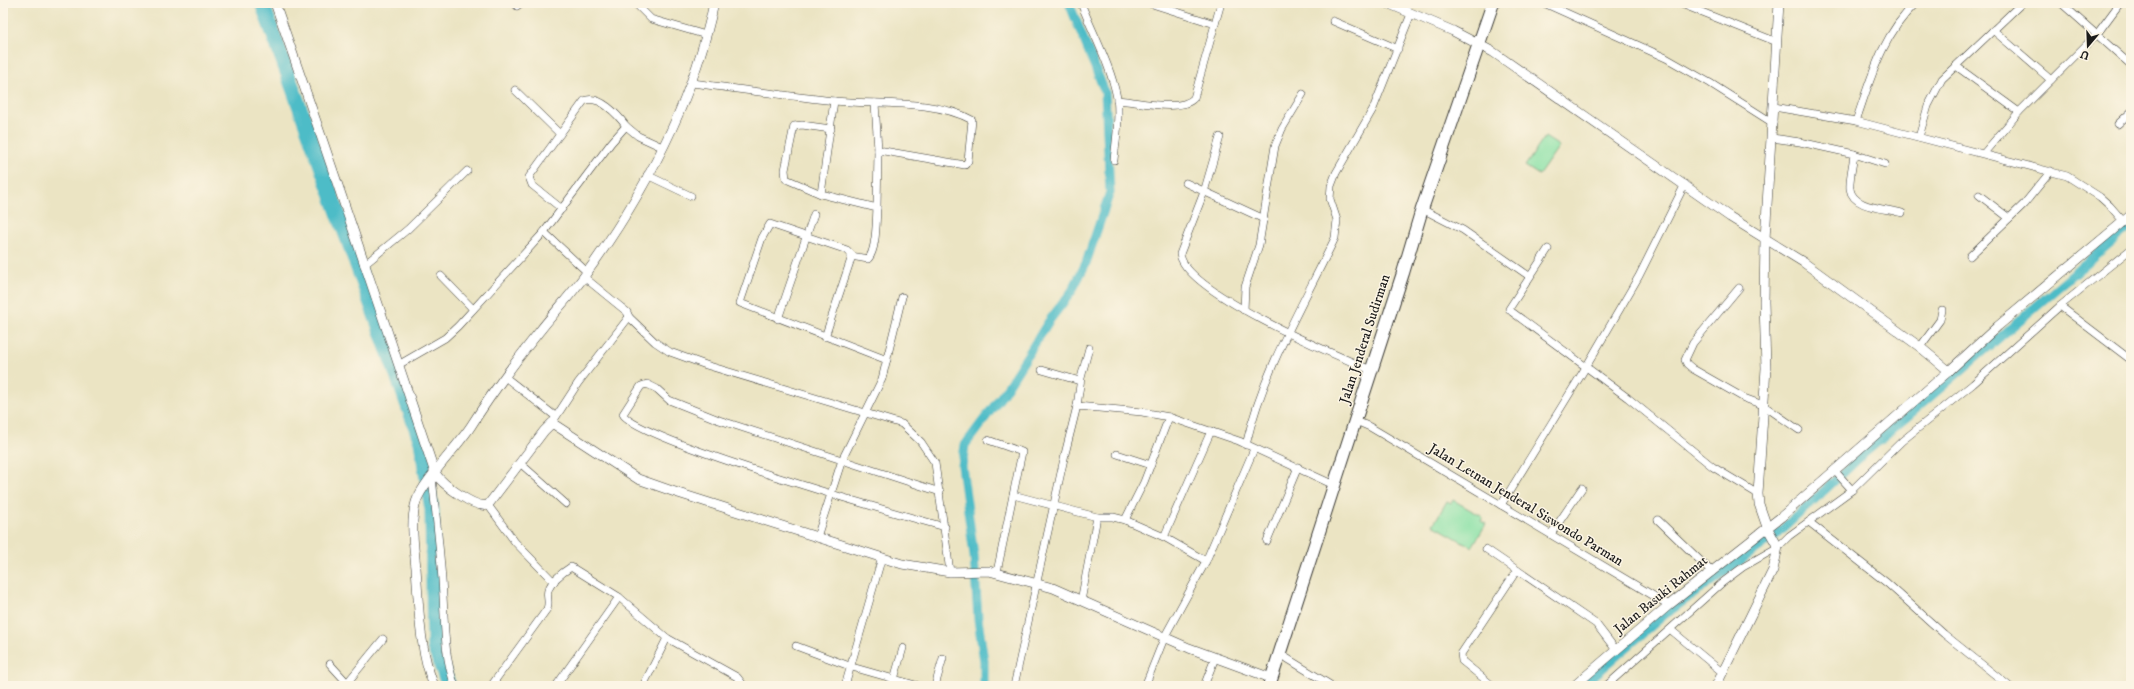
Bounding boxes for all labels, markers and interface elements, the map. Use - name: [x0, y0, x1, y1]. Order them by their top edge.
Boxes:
- north arrow: [2068, 26, 2108, 66]
- text: U: [2078, 46, 2091, 63]
- street label: Jalan Jenderal Sudirman: [1335, 271, 1395, 408]
- street label: Jalan Letnan Jenderal Siswondo Parman: [1424, 439, 1627, 571]
- street label: Jalan Basuki Rahmat: [1609, 551, 1712, 639]

